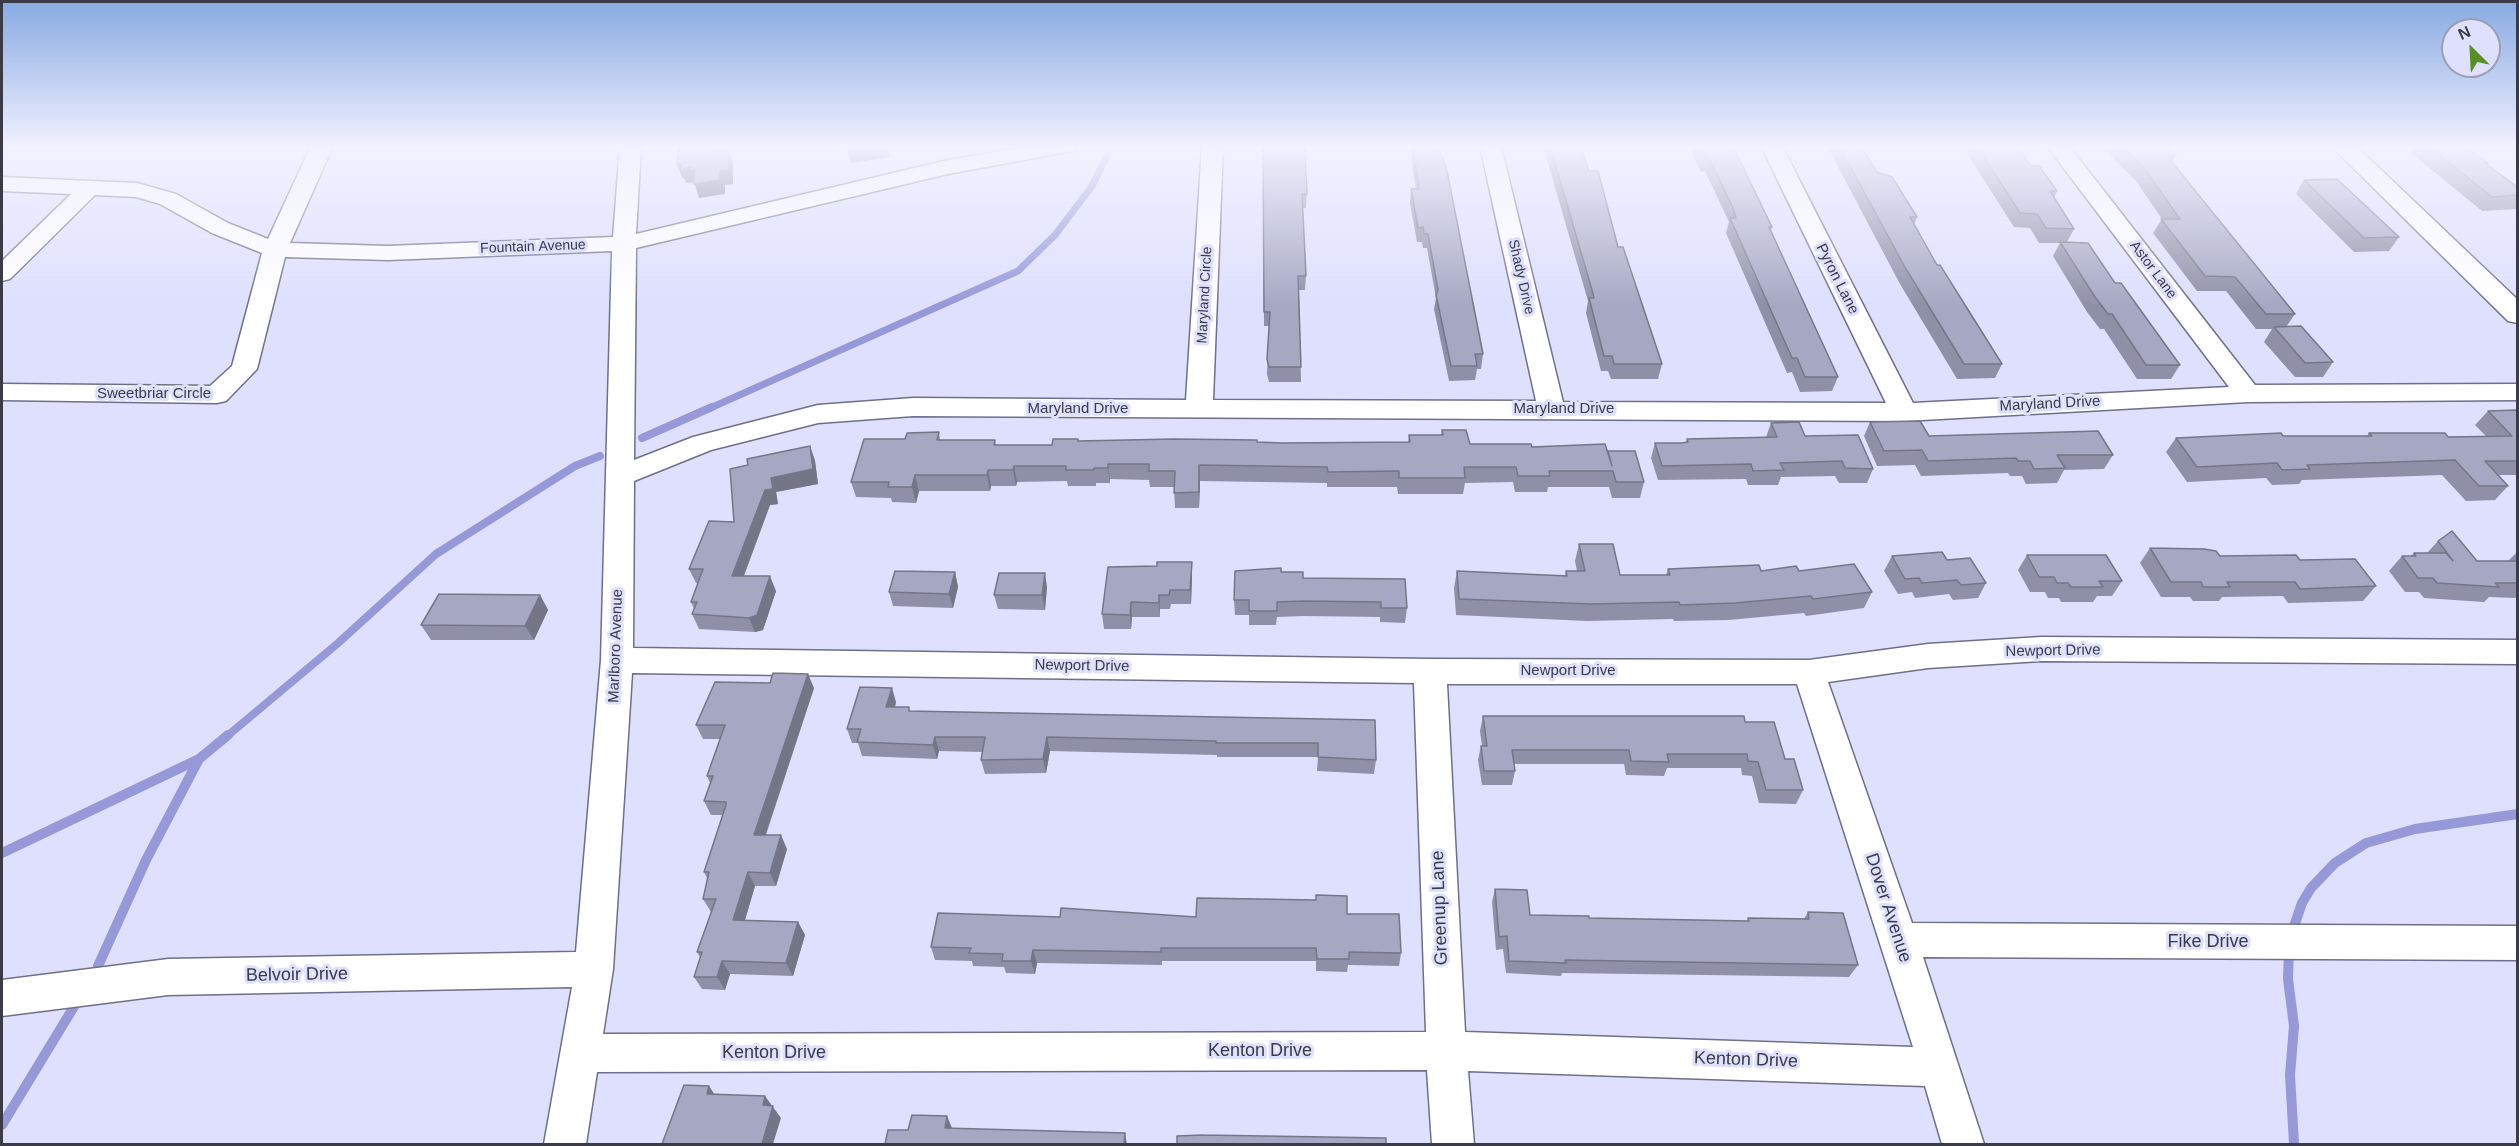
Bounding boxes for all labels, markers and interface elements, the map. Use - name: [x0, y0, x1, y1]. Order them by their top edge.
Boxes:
- north arrow: [2441, 18, 2501, 78]
- text: N: [2456, 23, 2473, 43]
- street label: Fountain Avenue: [480, 237, 586, 257]
- street label: Shady Drive: [1504, 238, 1538, 316]
- street label: Astor Lane: [2126, 238, 2180, 302]
- street label: Pyron Lane: [1812, 241, 1862, 317]
- street label: Maryland Circle: [1194, 246, 1216, 344]
- street label: Sweetbriar Circle: [97, 385, 211, 403]
- street label: Maryland Drive: [1999, 392, 2101, 416]
- street label: Maryland Drive: [1028, 400, 1128, 418]
- street label: Maryland Drive: [1514, 400, 1614, 418]
- street label: Marlboro Avenue: [605, 589, 627, 703]
- street label: Newport Drive: [2005, 641, 2101, 661]
- street label: Newport Drive: [1034, 656, 1130, 676]
- street label: Newport Drive: [1520, 662, 1616, 680]
- street label: Greenup Lane: [1427, 850, 1453, 966]
- street label: Dover Avenue: [1860, 851, 1916, 965]
- street label: Fike Drive: [2167, 931, 2249, 953]
- street label: Belvoir Drive: [246, 963, 348, 987]
- street label: Kenton Drive: [1208, 1040, 1312, 1062]
- street label: Kenton Drive: [722, 1042, 826, 1064]
- street label: Kenton Drive: [1694, 1047, 1798, 1073]

